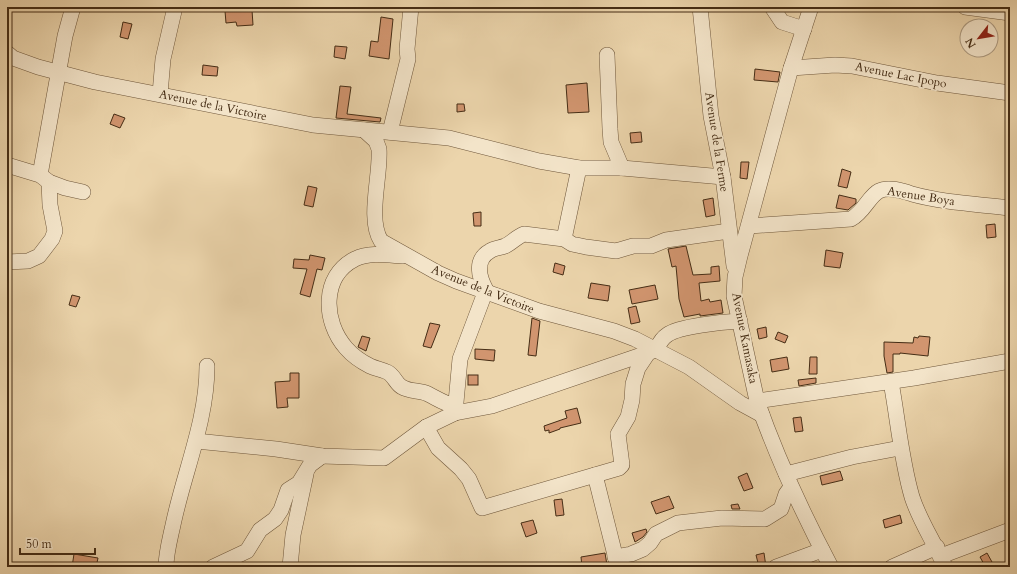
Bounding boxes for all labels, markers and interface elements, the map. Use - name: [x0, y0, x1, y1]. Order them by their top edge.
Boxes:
- north arrow: [959, 18, 999, 58]
- text: N: [962, 35, 980, 51]
- street label: Avenue Lac Ipopo: [854, 58, 949, 92]
- street label: Avenue de la Victoire: [158, 86, 268, 124]
- street label: Avenue de la Ferme: [701, 91, 733, 193]
- street label: Avenue Boya: [886, 183, 957, 209]
- street label: Avenue de la Victoire: [429, 261, 537, 317]
- street label: Avenue Kamasaka: [728, 291, 762, 386]
- scale bar: [20, 530, 95, 556]
- text: 50 m: [26, 536, 53, 552]

